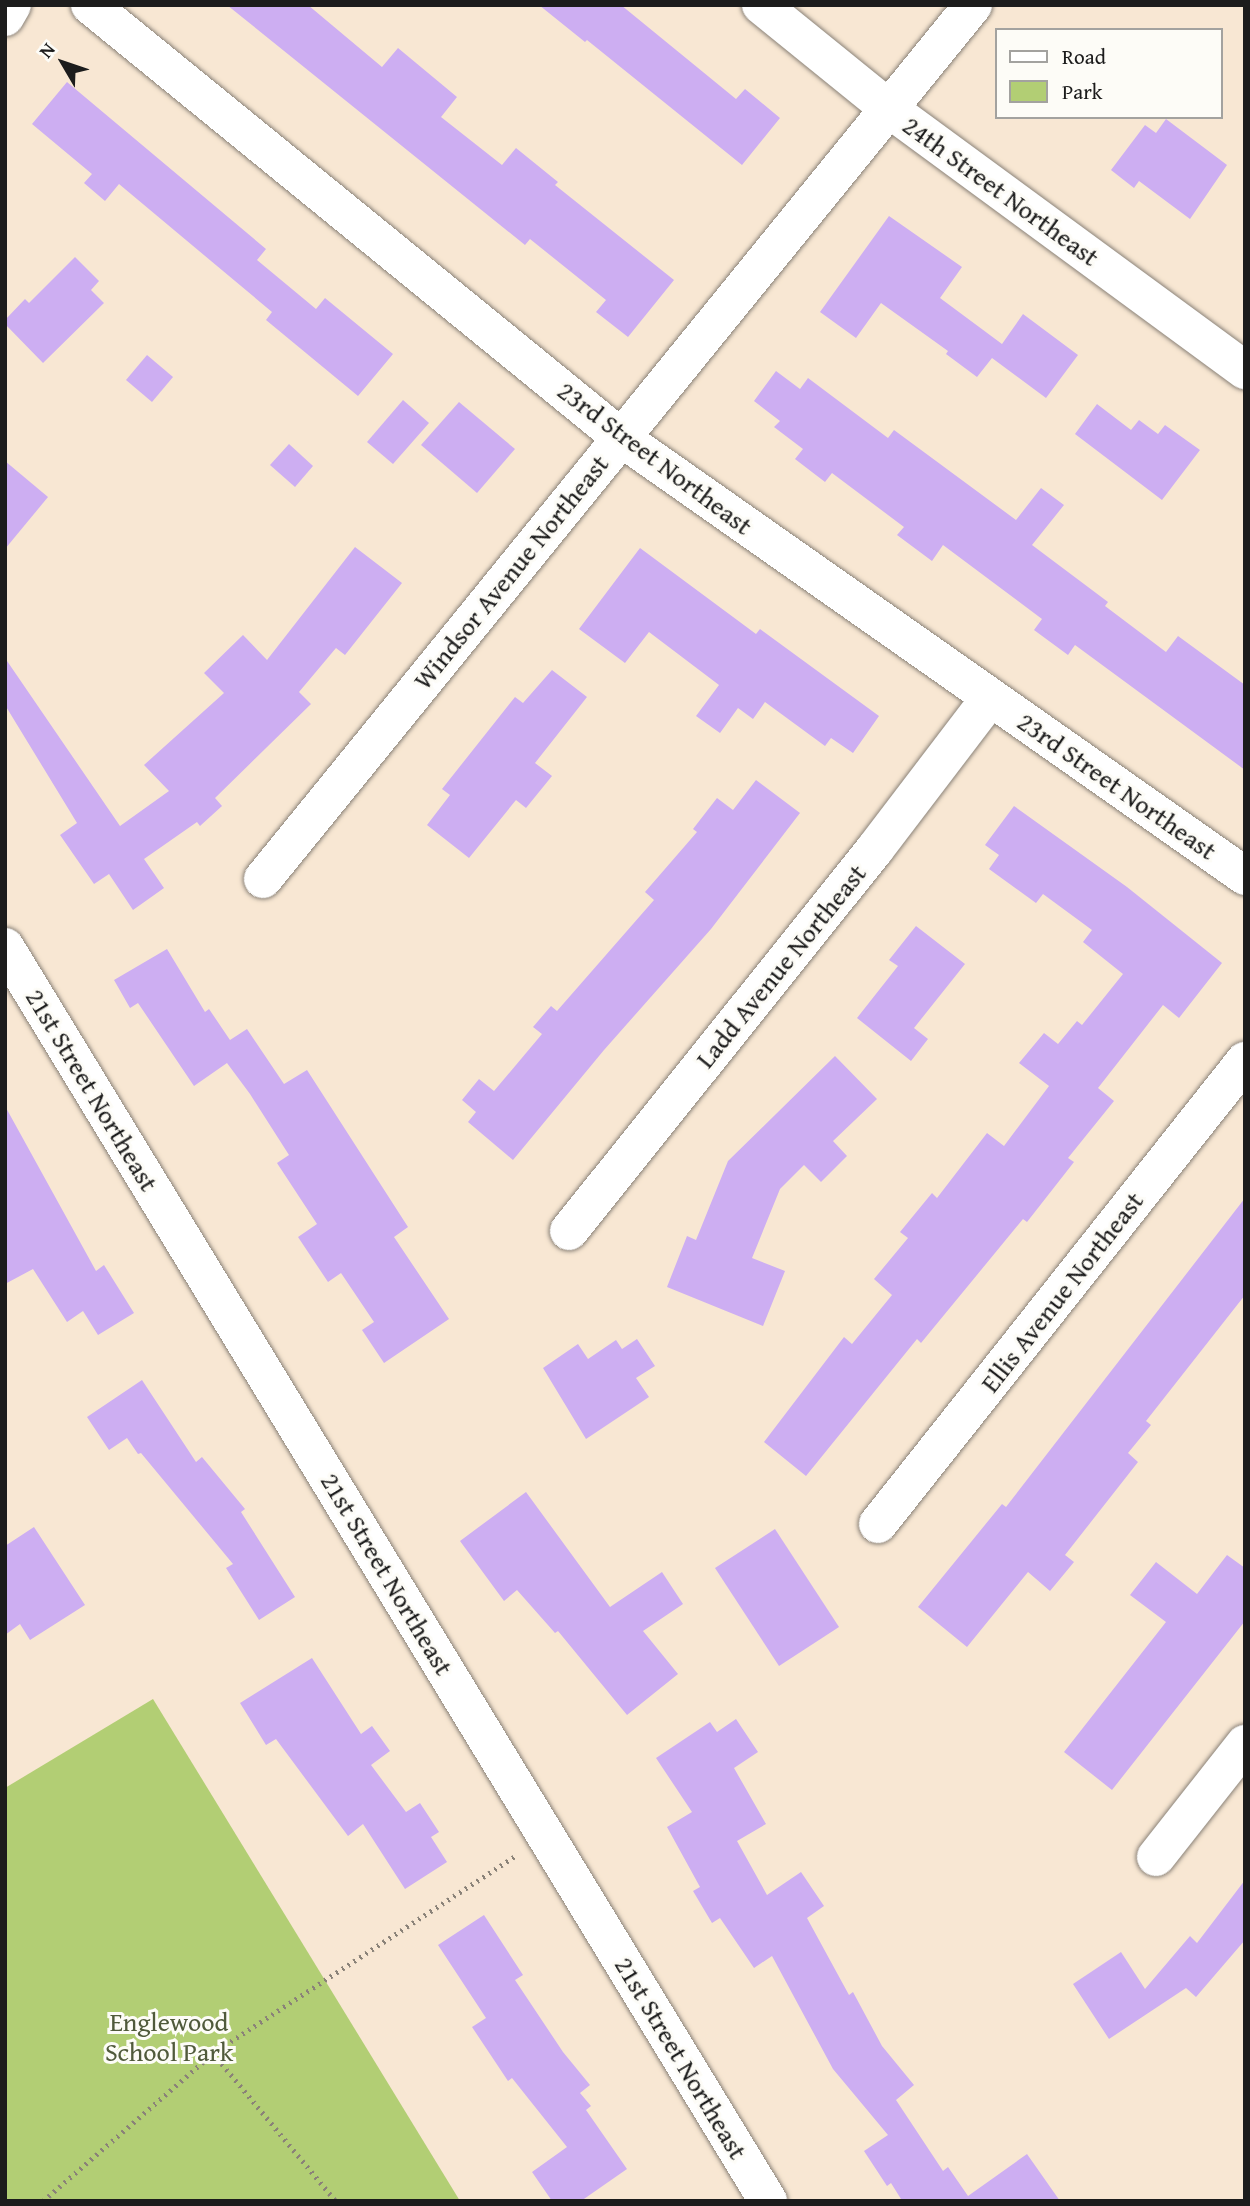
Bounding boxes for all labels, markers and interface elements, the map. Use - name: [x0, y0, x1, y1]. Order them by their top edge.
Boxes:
- north arrow: [28, 28, 98, 98]
- legend: [995, 28, 1222, 119]
- text: N: [32, 36, 62, 64]
- text: Road: [1062, 41, 1106, 72]
- text: Park: [1062, 76, 1103, 107]
- street label: 24th Street Northeast: [897, 109, 1105, 273]
- street label: 23rd Street Northeast: [552, 375, 758, 541]
- street label: Windsor Avenue Northeast: [407, 449, 615, 695]
- street label: 23rd Street Northeast: [1012, 706, 1222, 866]
- street label: Ladd Avenue Northeast: [689, 858, 873, 1074]
- street label: 21st Street Northeast: [19, 983, 165, 1197]
- street label: Ellis Avenue Northeast: [974, 1186, 1150, 1398]
- street label: 21st Street Northeast: [314, 1467, 460, 1681]
- street label: 21st Street Northeast: [608, 1951, 754, 2165]
- park label: Englewood School Park: [105, 2006, 233, 2068]

